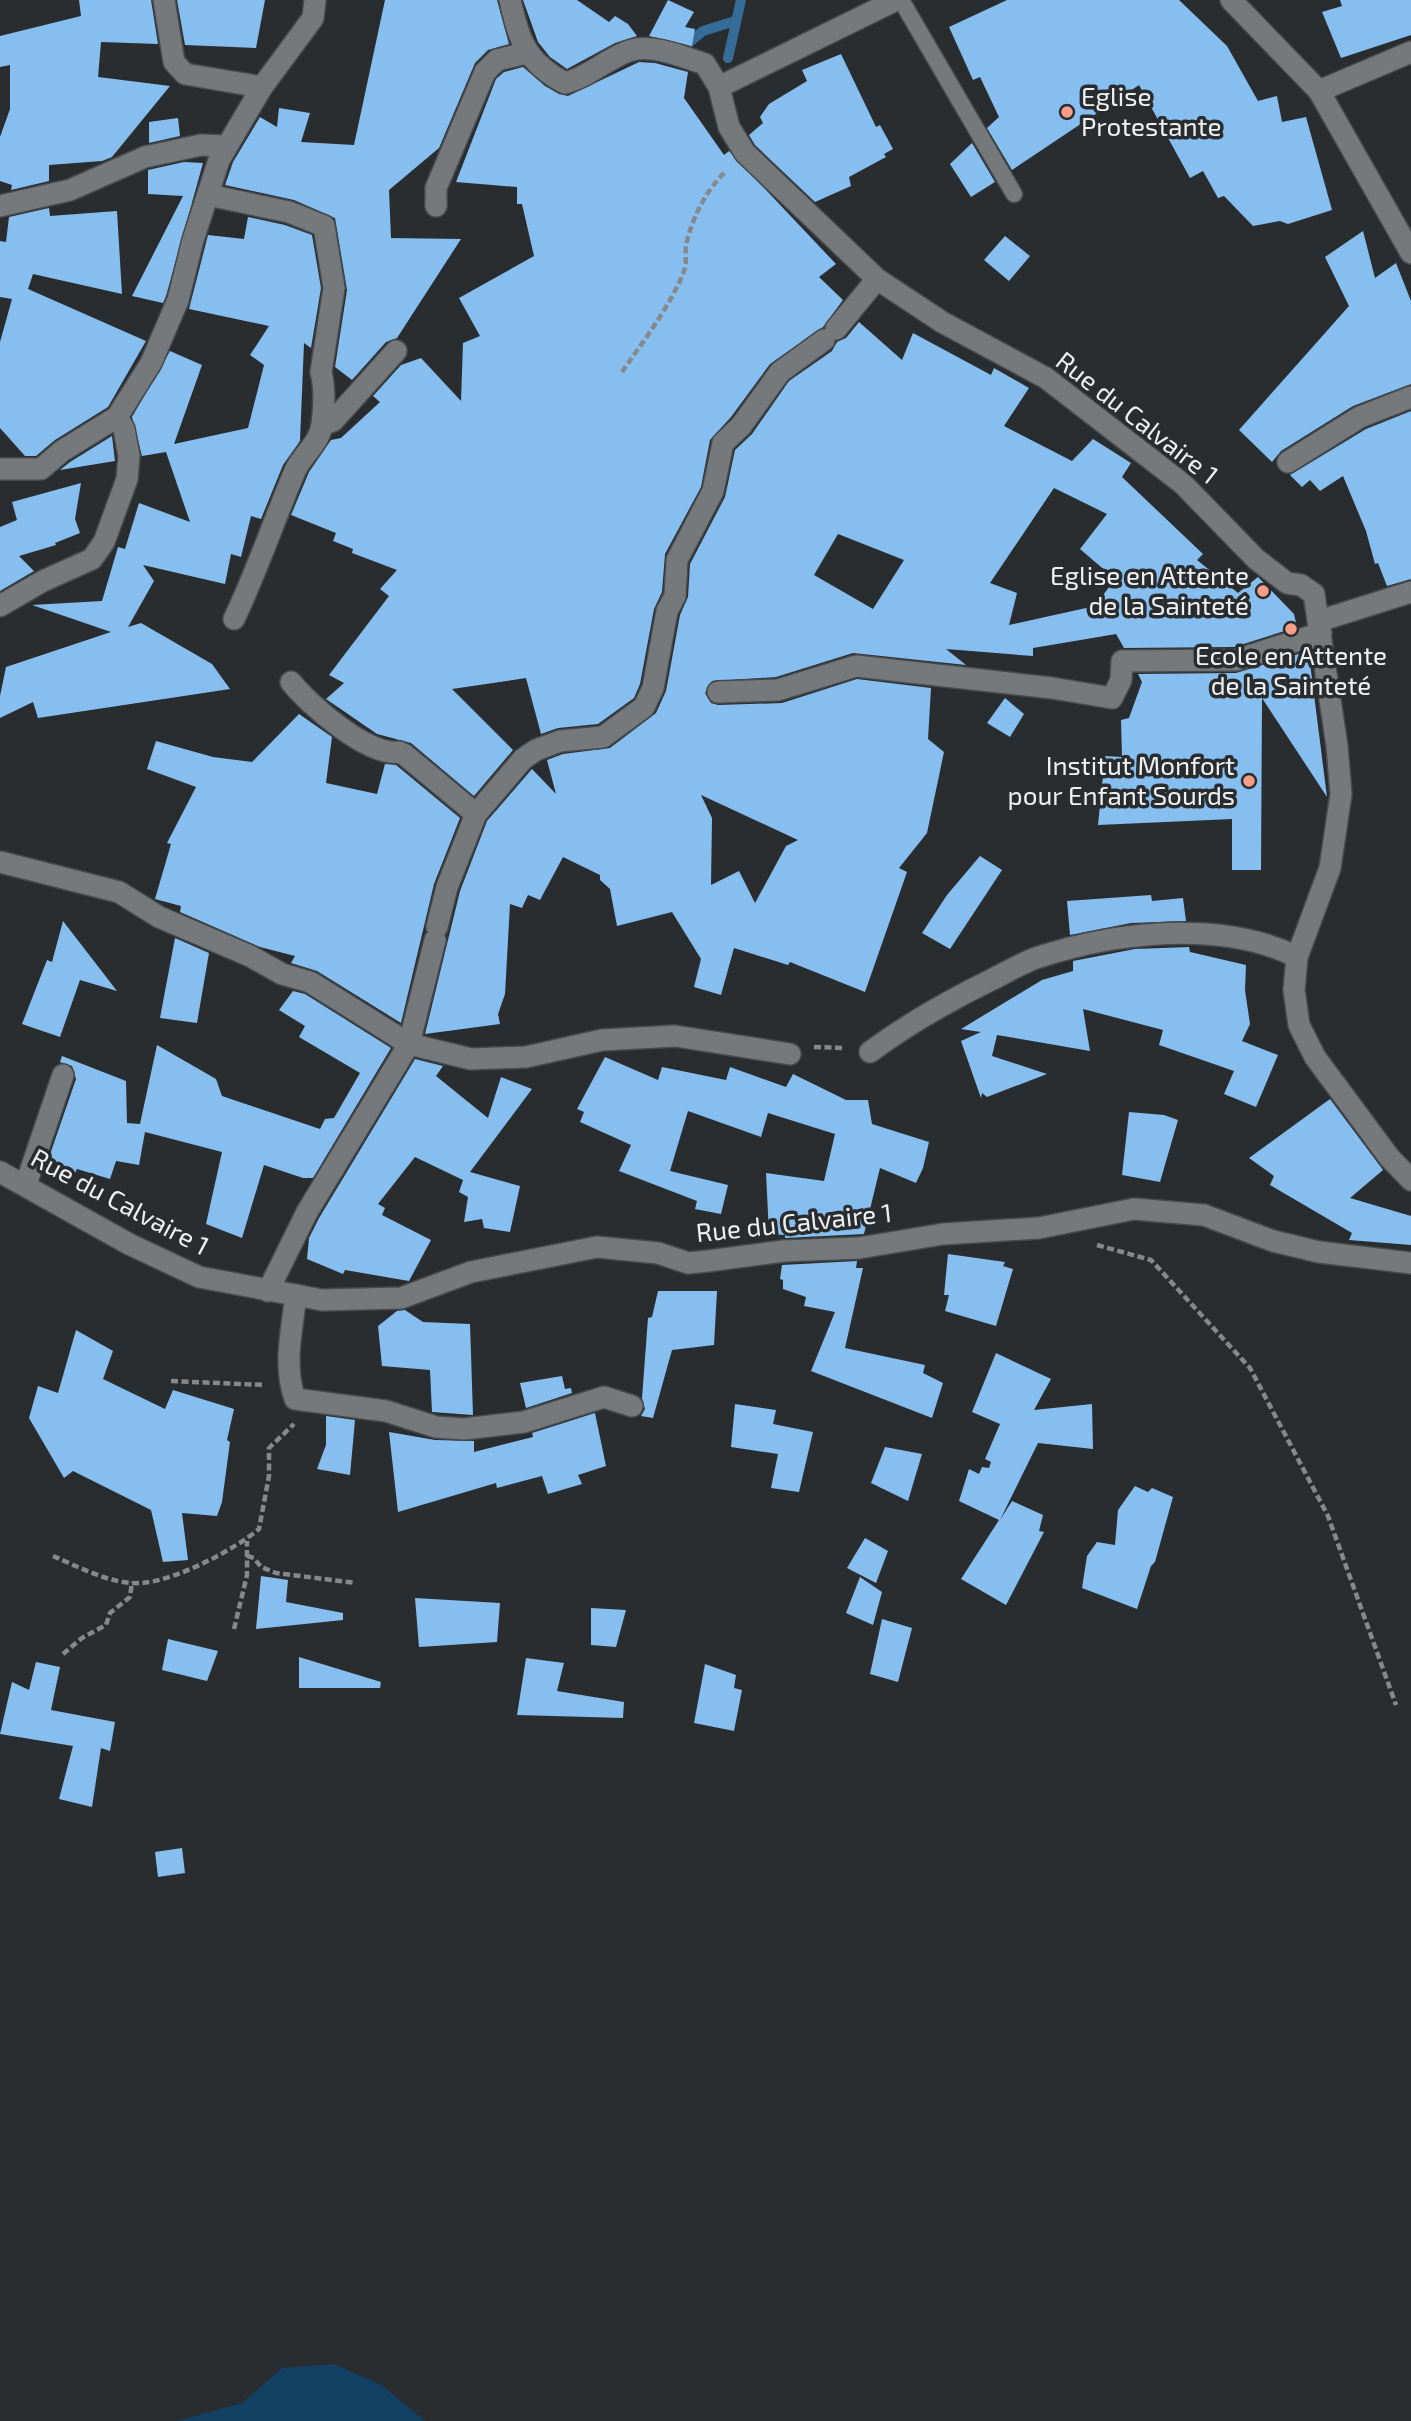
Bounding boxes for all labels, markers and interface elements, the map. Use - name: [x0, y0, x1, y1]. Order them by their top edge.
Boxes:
- place label: Eglise Protestante: [1081, 80, 1221, 141]
- marker: Eglise Protestante: [1059, 104, 1075, 120]
- street label: Rue du Calvaire 1: [1051, 344, 1225, 490]
- place label: Eglise en Attente de la Sainteté: [1050, 559, 1249, 620]
- marker: Eglise en Attente de la Sainteté: [1255, 583, 1271, 599]
- marker: Ecole en Attente de la Sainteté: [1283, 621, 1299, 637]
- place label: Ecole en Attente de la Sainteté: [1195, 639, 1387, 700]
- place label: Institut Monfort pour Enfant Sourds: [1008, 749, 1235, 810]
- marker: Institut Monfort pour Enfant Sourds: [1241, 773, 1257, 789]
- street label: Rue du Calvaire 1: [26, 1141, 215, 1261]
- street label: Rue du Calvaire 1: [694, 1196, 893, 1247]

